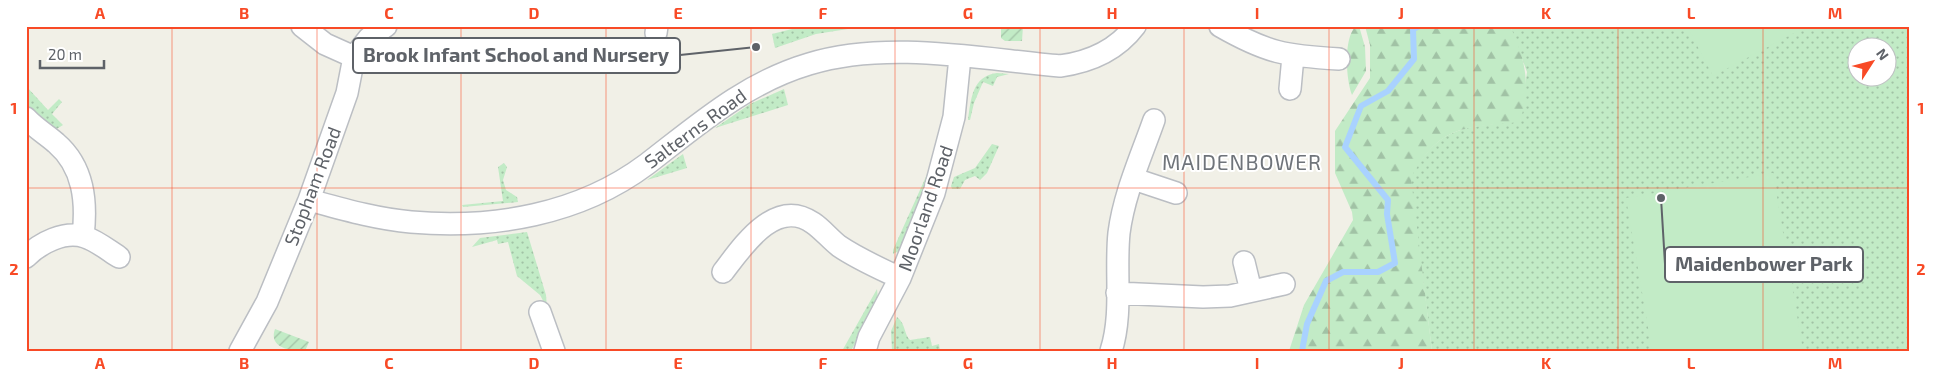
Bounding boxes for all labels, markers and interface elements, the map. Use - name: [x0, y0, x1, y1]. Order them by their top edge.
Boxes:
- text: A: [95, 3, 106, 22]
- text: B: [239, 3, 249, 22]
- text: C: [384, 3, 394, 22]
- text: D: [529, 3, 540, 22]
- text: E: [673, 3, 683, 22]
- text: F: [819, 3, 828, 22]
- text: G: [963, 3, 973, 22]
- text: H: [1106, 3, 1118, 22]
- text: I: [1255, 3, 1259, 22]
- text: J: [1398, 3, 1404, 22]
- text: K: [1541, 3, 1552, 22]
- text: L: [1687, 3, 1696, 22]
- text: M: [1828, 3, 1842, 22]
- scale bar: [40, 38, 104, 70]
- callout: Brook Infant School and Nursery: [353, 38, 680, 73]
- north arrow: [1848, 38, 1898, 88]
- text: Brook Infant School and Nursery: [363, 42, 670, 67]
- text: 20 m: [48, 45, 82, 63]
- text: N: [1873, 45, 1893, 63]
- street label: Salterns Road: [640, 83, 750, 173]
- text: 1: [11, 98, 17, 117]
- text: 1: [1918, 98, 1924, 117]
- street label: Stopham Road: [279, 123, 345, 249]
- street label: Moorland Road: [893, 142, 957, 274]
- district label: MAIDENBOWER: [1162, 149, 1322, 174]
- callout: Maidenbower Park: [1665, 247, 1863, 282]
- text: Maidenbower Park: [1675, 251, 1854, 275]
- text: 2: [9, 259, 19, 278]
- text: 2: [1916, 259, 1926, 278]
- text: A: [95, 353, 106, 372]
- text: B: [239, 353, 249, 372]
- text: C: [384, 353, 394, 372]
- text: D: [529, 353, 540, 372]
- text: E: [673, 353, 683, 372]
- text: F: [819, 353, 828, 372]
- text: G: [963, 353, 973, 372]
- text: H: [1106, 353, 1118, 372]
- text: I: [1255, 353, 1259, 372]
- text: J: [1398, 353, 1404, 372]
- text: K: [1541, 353, 1552, 372]
- text: L: [1687, 353, 1696, 372]
- text: M: [1828, 353, 1842, 372]

